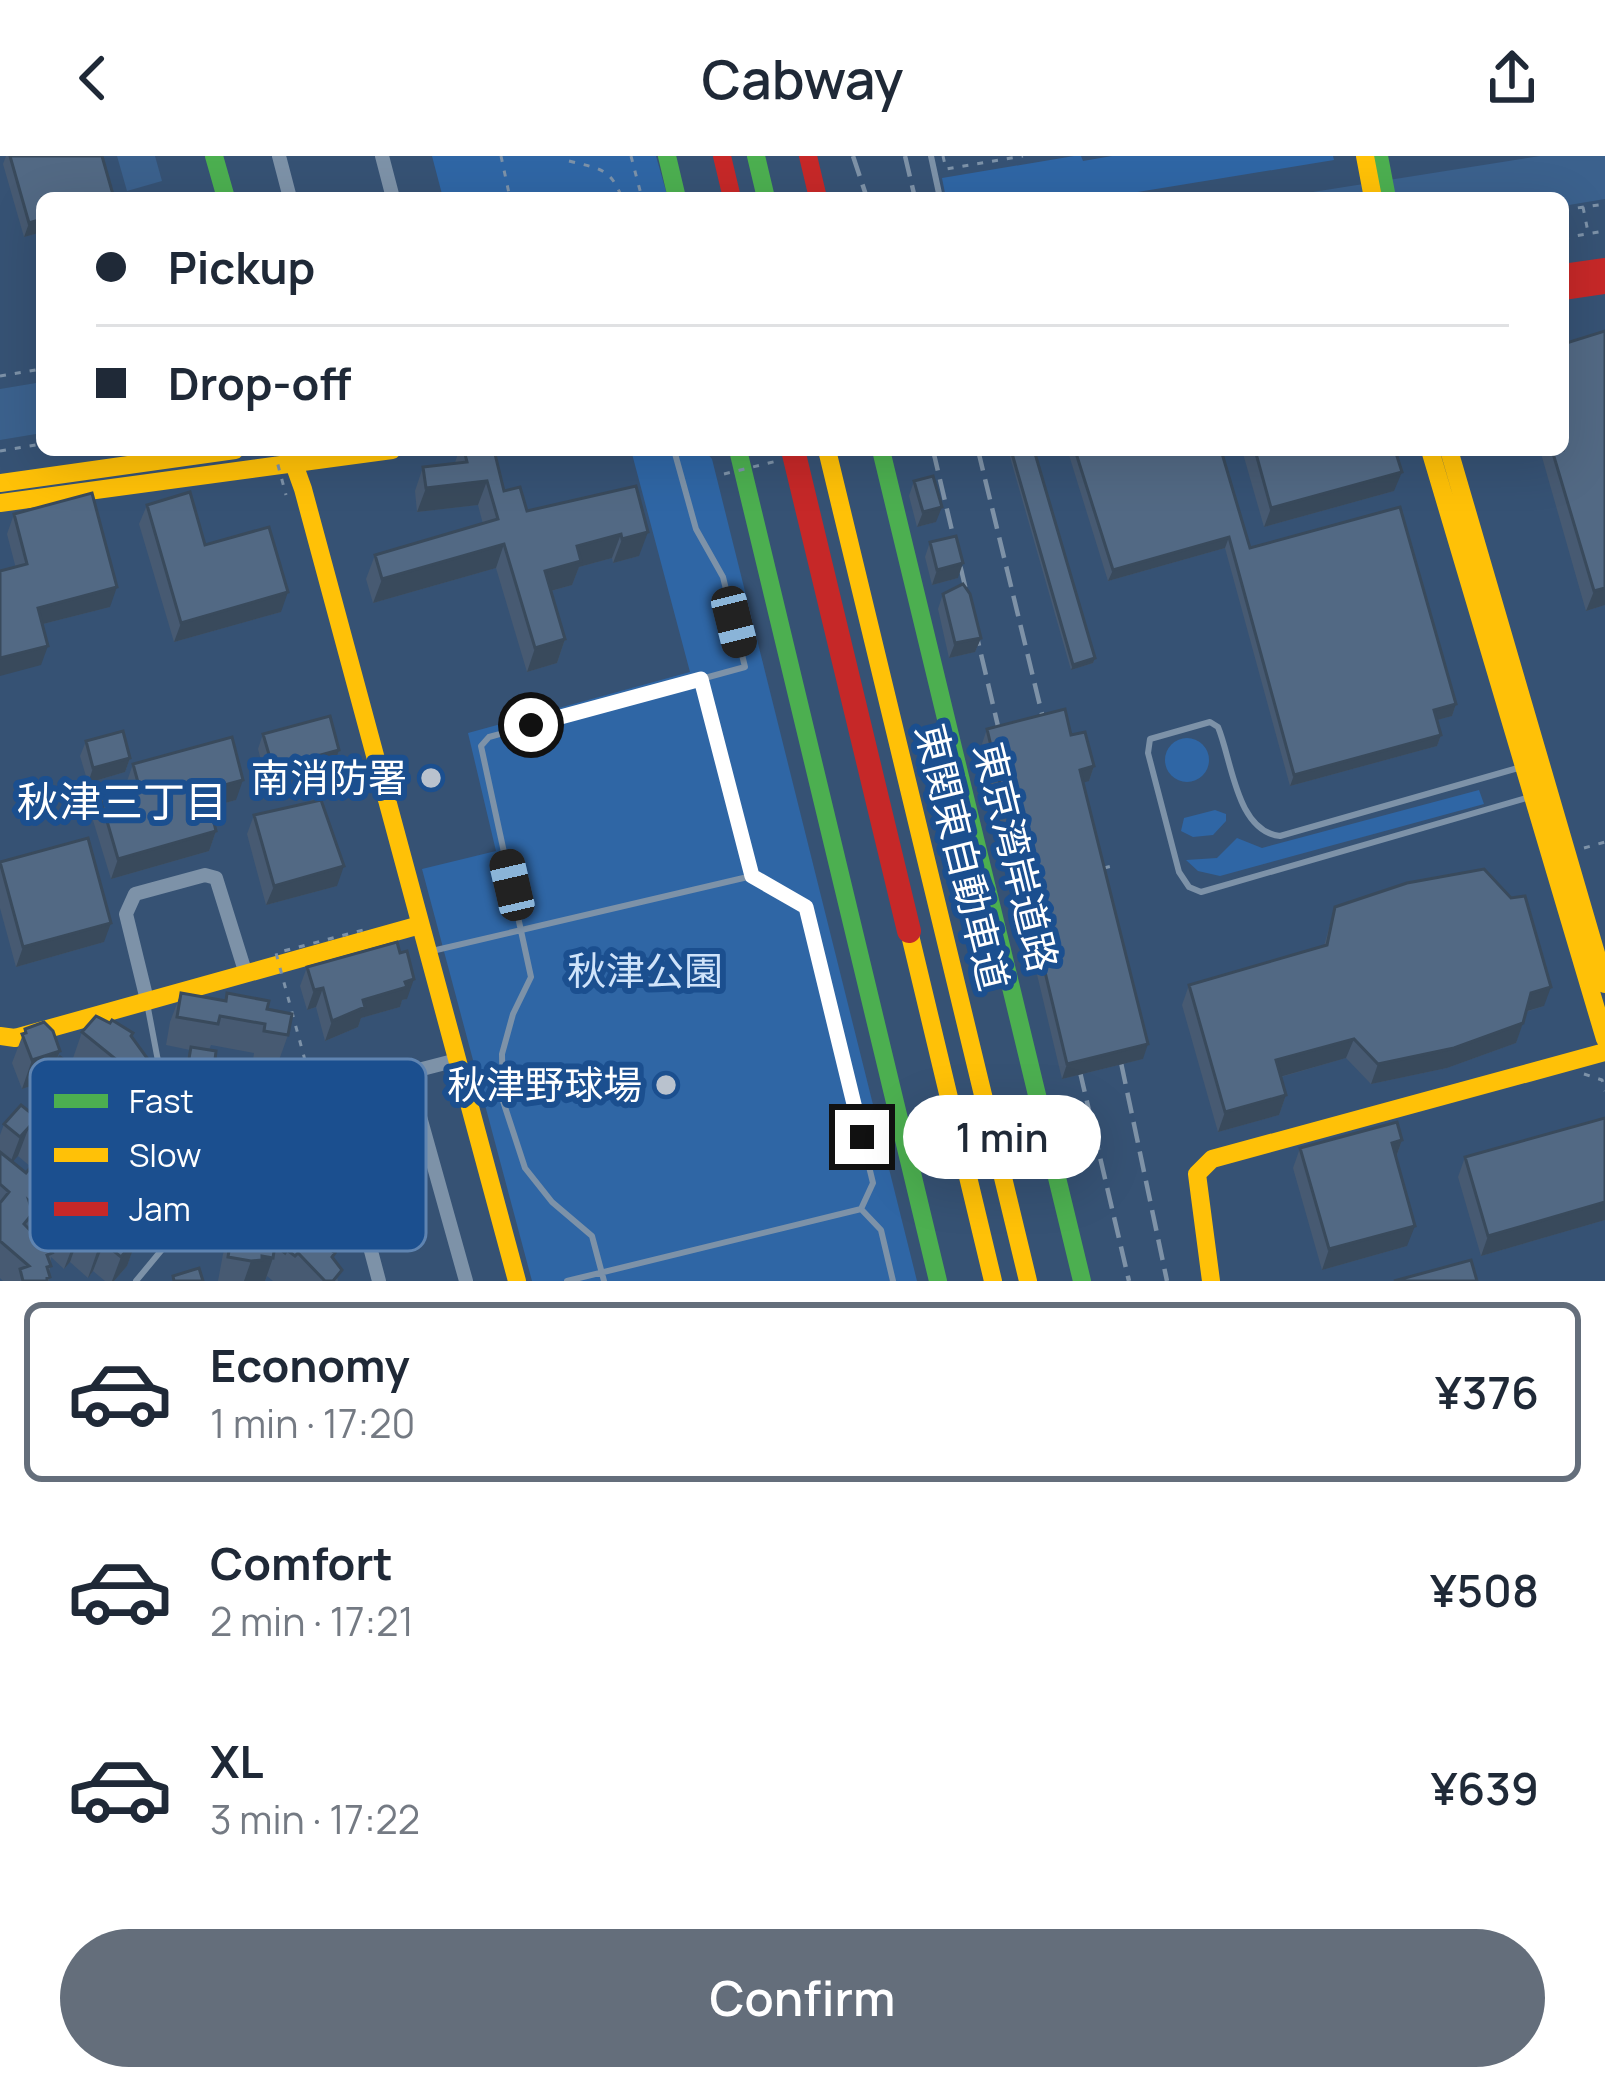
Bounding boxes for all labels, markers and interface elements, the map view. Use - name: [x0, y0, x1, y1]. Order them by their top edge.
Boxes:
- text: Cabway: [702, 41, 903, 115]
- icon: back: [60, 45, 126, 111]
- icon: share: [1479, 45, 1545, 111]
- text: Pickup: [168, 236, 315, 298]
- text: Drop-off: [168, 352, 351, 414]
- car: [708, 583, 760, 661]
- route start: [504, 698, 558, 752]
- street label: 東関東自動車道: [904, 718, 1022, 996]
- street label: 東京湾岸道路: [962, 737, 1071, 977]
- place label: 南消防署: [251, 750, 407, 804]
- marker: 南消防署: [418, 765, 444, 791]
- district label: 秋津三丁目: [17, 772, 227, 830]
- car: [486, 846, 538, 924]
- park label: 秋津公園: [567, 943, 723, 997]
- place label: 秋津野球場: [447, 1057, 642, 1111]
- legend: [30, 1059, 426, 1251]
- marker: 秋津野球場: [653, 1072, 679, 1098]
- text: Fast: [129, 1078, 194, 1123]
- callout: 1 min: [904, 1095, 1102, 1179]
- route end: [835, 1110, 889, 1164]
- text: 1 min: [956, 1110, 1048, 1164]
- text: Slow: [129, 1132, 201, 1177]
- text: Jam: [129, 1186, 191, 1231]
- text: Economy: [210, 1334, 410, 1396]
- icon: car: [66, 1338, 174, 1446]
- text: ¥376: [1435, 1361, 1539, 1423]
- text: 1 min · 17:20: [210, 1396, 415, 1450]
- text: Comfort: [210, 1532, 393, 1594]
- icon: car: [66, 1536, 174, 1644]
- text: ¥508: [1430, 1559, 1539, 1621]
- text: 2 min · 17:21: [210, 1594, 414, 1648]
- text: XL: [210, 1730, 264, 1792]
- icon: car: [66, 1734, 174, 1842]
- text: ¥639: [1431, 1757, 1539, 1819]
- text: 3 min · 17:22: [210, 1792, 420, 1846]
- button: Confirm: [60, 1929, 1545, 2067]

